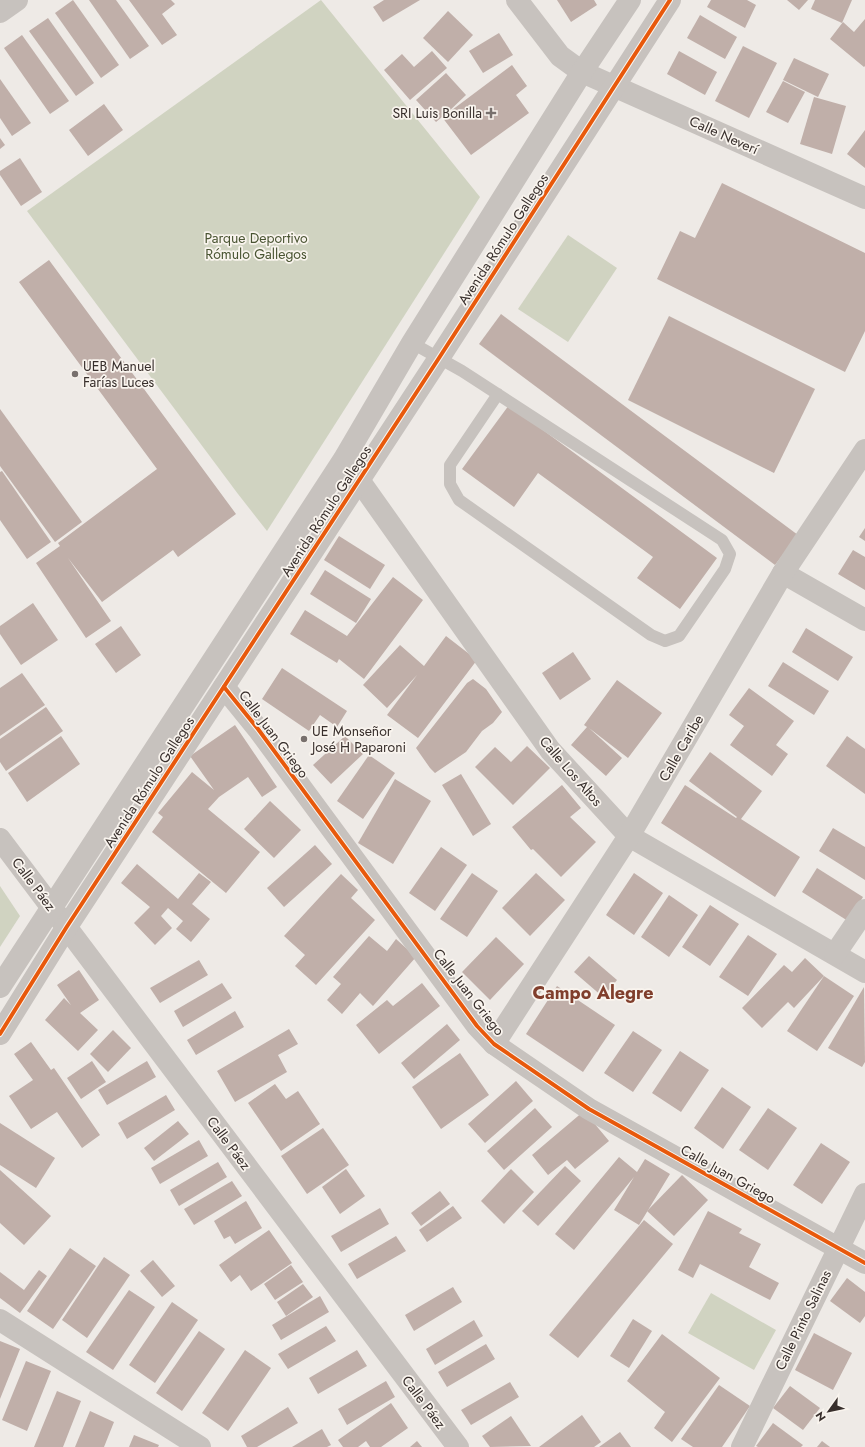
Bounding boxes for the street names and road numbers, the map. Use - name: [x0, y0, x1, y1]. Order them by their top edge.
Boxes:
- street label: Calle Neverí: [686, 111, 763, 160]
- street label: Avenida Rómulo Gallegos: [453, 169, 553, 309]
- street label: Avenida Rómulo Gallegos: [276, 441, 376, 581]
- street label: Calle Juan Griego: [234, 686, 314, 782]
- street label: Calle Caribe: [654, 711, 708, 785]
- street label: Avenida Rómulo Gallegos: [99, 712, 199, 852]
- street label: Calle Los Altos: [535, 732, 607, 811]
- street label: Calle Páez: [7, 853, 61, 915]
- street label: Calle Juan Griego: [429, 944, 510, 1040]
- street label: Calle Páez: [202, 1112, 256, 1174]
- street label: Calle Juan Griego: [677, 1140, 779, 1208]
- street label: Calle Pinto Salinas: [770, 1266, 836, 1373]
- street label: Calle Páez: [397, 1371, 451, 1433]

